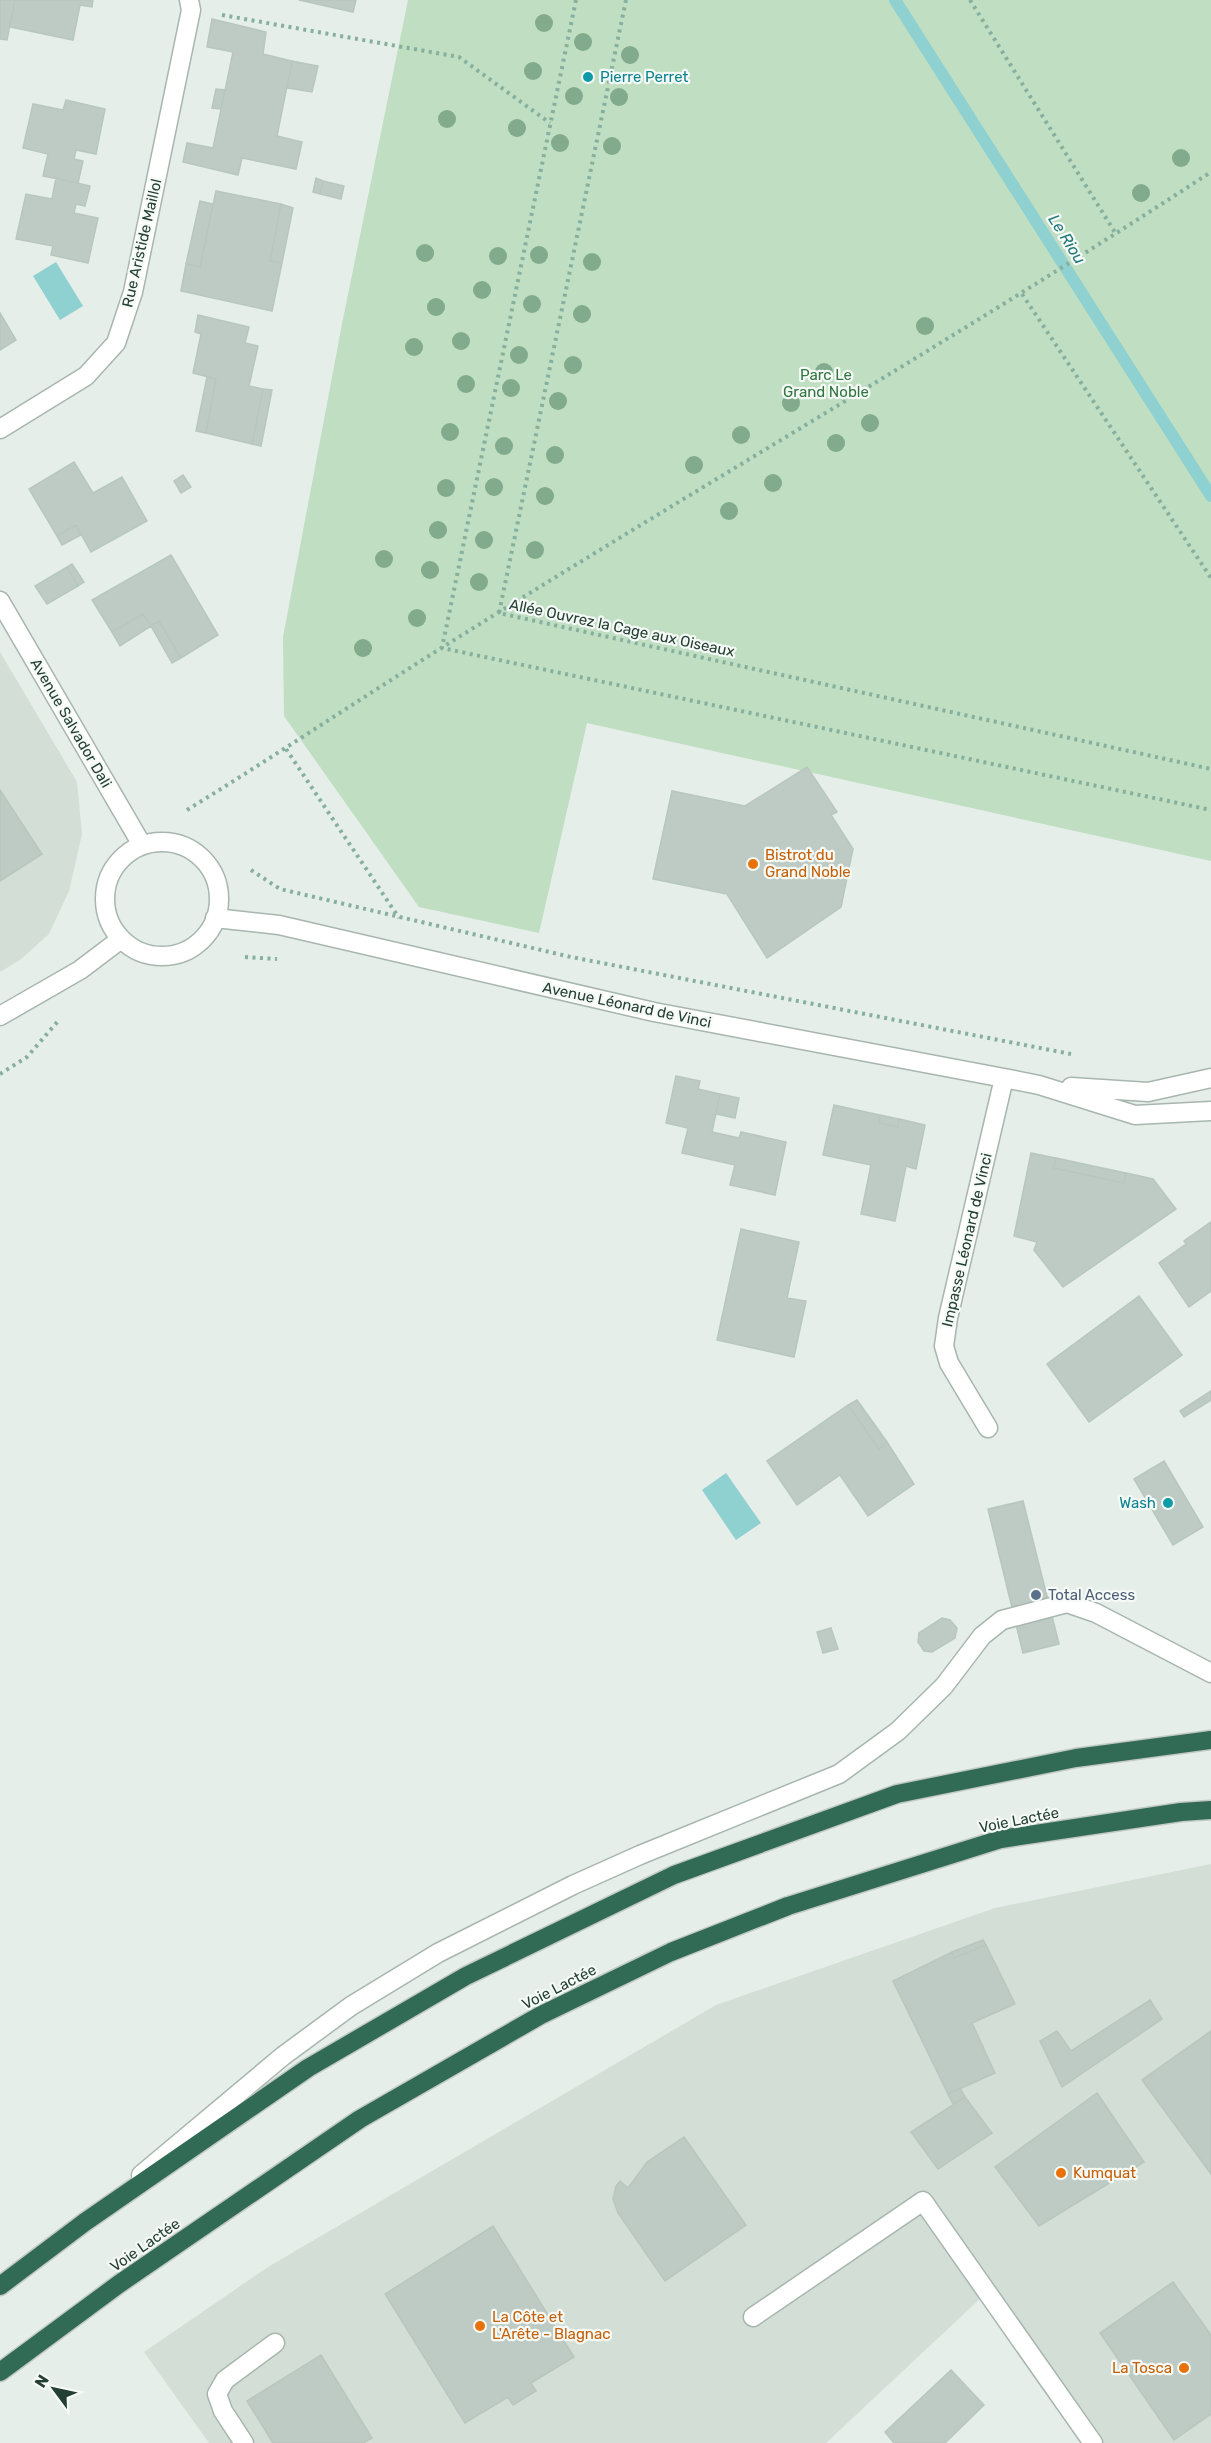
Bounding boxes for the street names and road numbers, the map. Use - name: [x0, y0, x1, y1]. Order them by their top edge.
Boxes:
- street label: Rue Aristide Maillol: [118, 177, 166, 309]
- street label: Allée Ouvrez la Cage aux Oiseaux: [508, 595, 736, 661]
- street label: Avenue Salvador Dali: [27, 655, 115, 791]
- street label: Avenue Léonard de Vinci: [541, 978, 713, 1032]
- street label: Impasse Léonard de Vinci: [938, 1151, 996, 1329]
- street label: Voie Lactée: [978, 1803, 1060, 1837]
- street label: Voie Lactée: [519, 1961, 599, 2013]
- street label: Voie Lactée: [107, 2214, 183, 2276]

